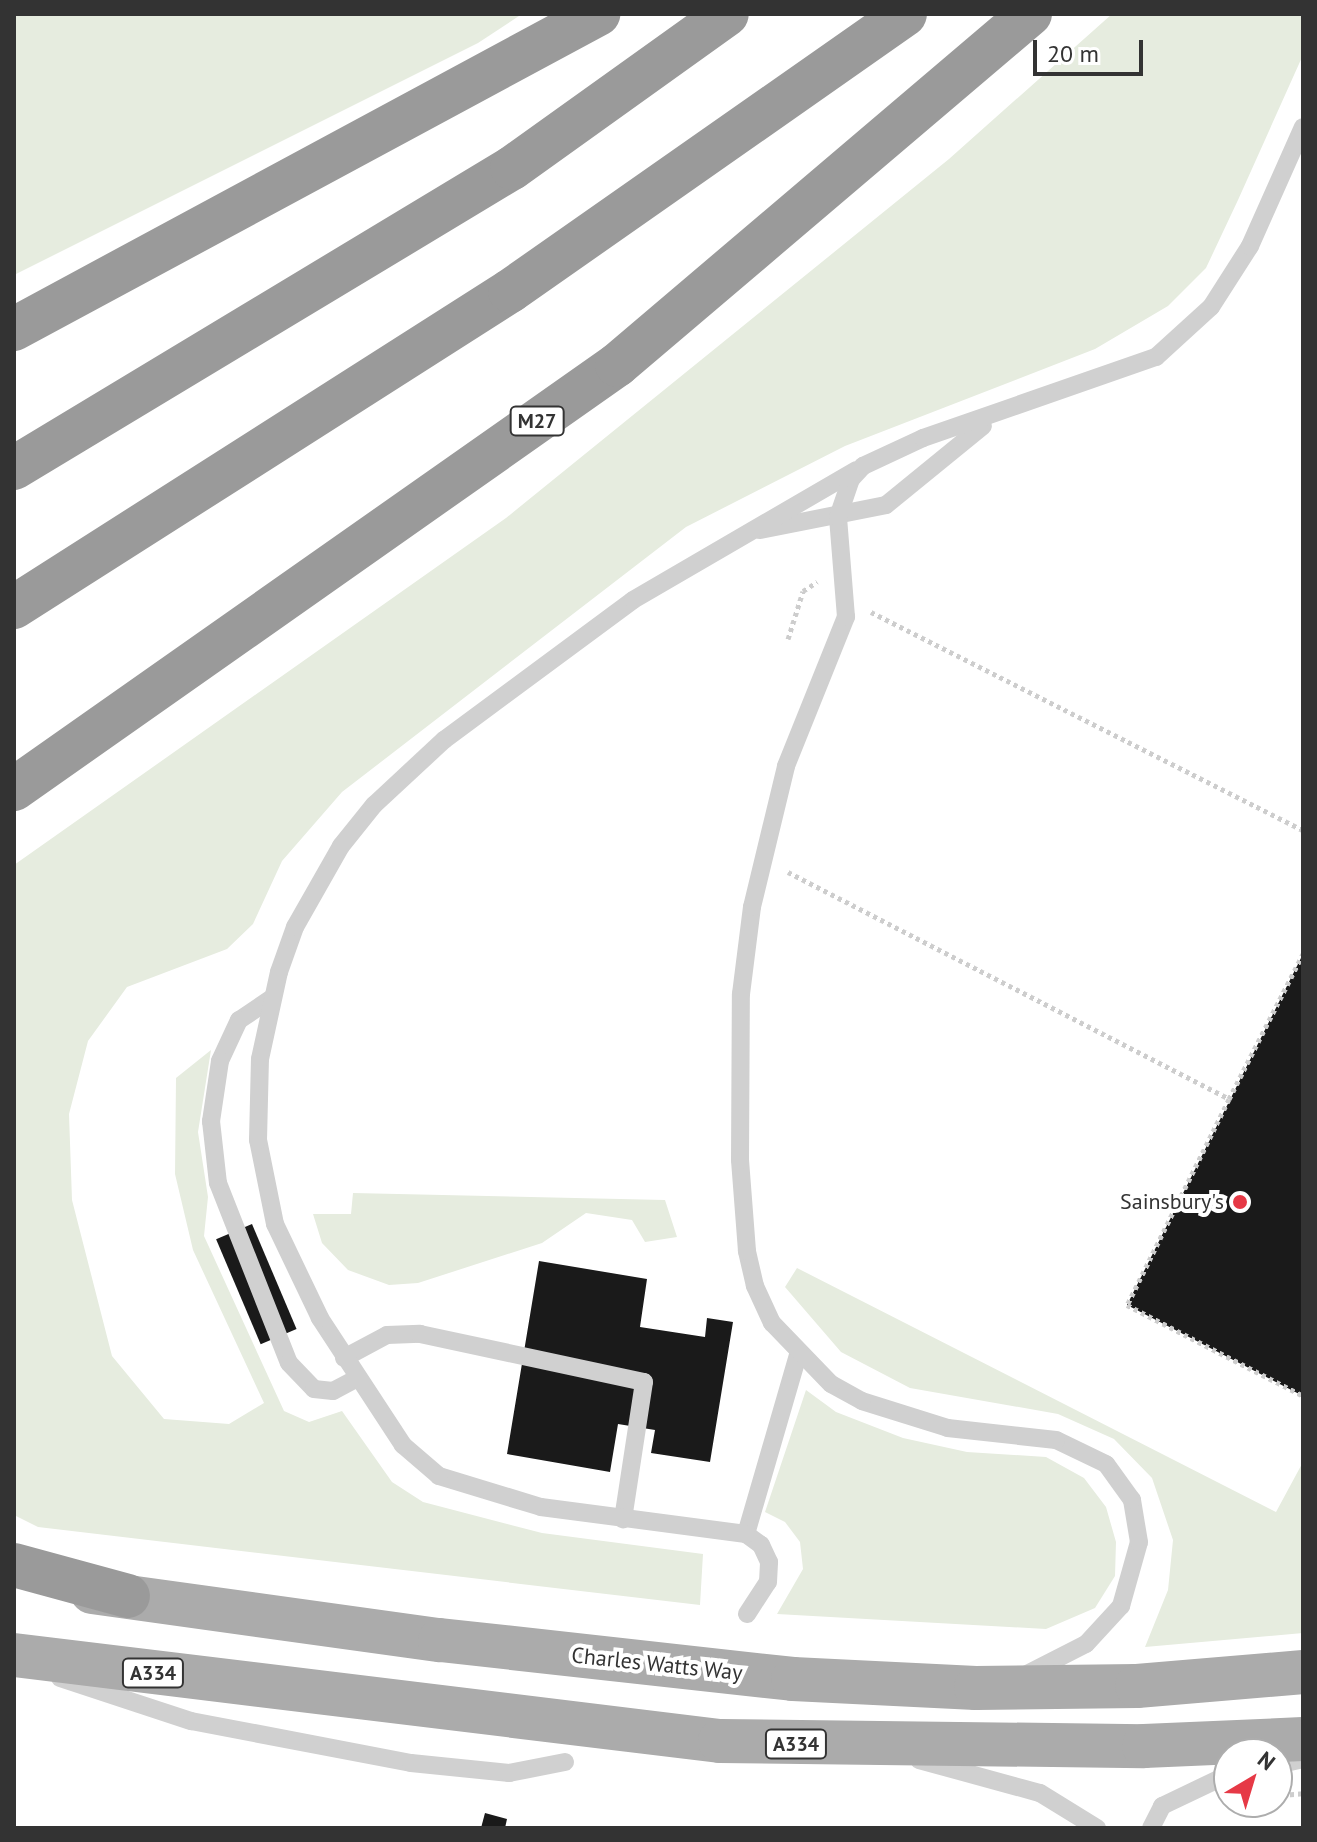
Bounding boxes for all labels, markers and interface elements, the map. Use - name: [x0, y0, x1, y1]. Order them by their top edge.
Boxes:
- scale bar: [1037, 24, 1147, 74]
- text: 20 m: [1047, 38, 1099, 69]
- road number: M27: [509, 405, 565, 437]
- place label: Sainsbury's: [1120, 1189, 1224, 1215]
- marker: Sainsbury's: [1231, 1193, 1249, 1211]
- street label: Charles Watts Way: [570, 1642, 744, 1686]
- road number: A334: [121, 1657, 185, 1689]
- road number: A334: [764, 1728, 828, 1760]
- north arrow: [1213, 1738, 1293, 1818]
- text: N: [1252, 1745, 1281, 1776]

